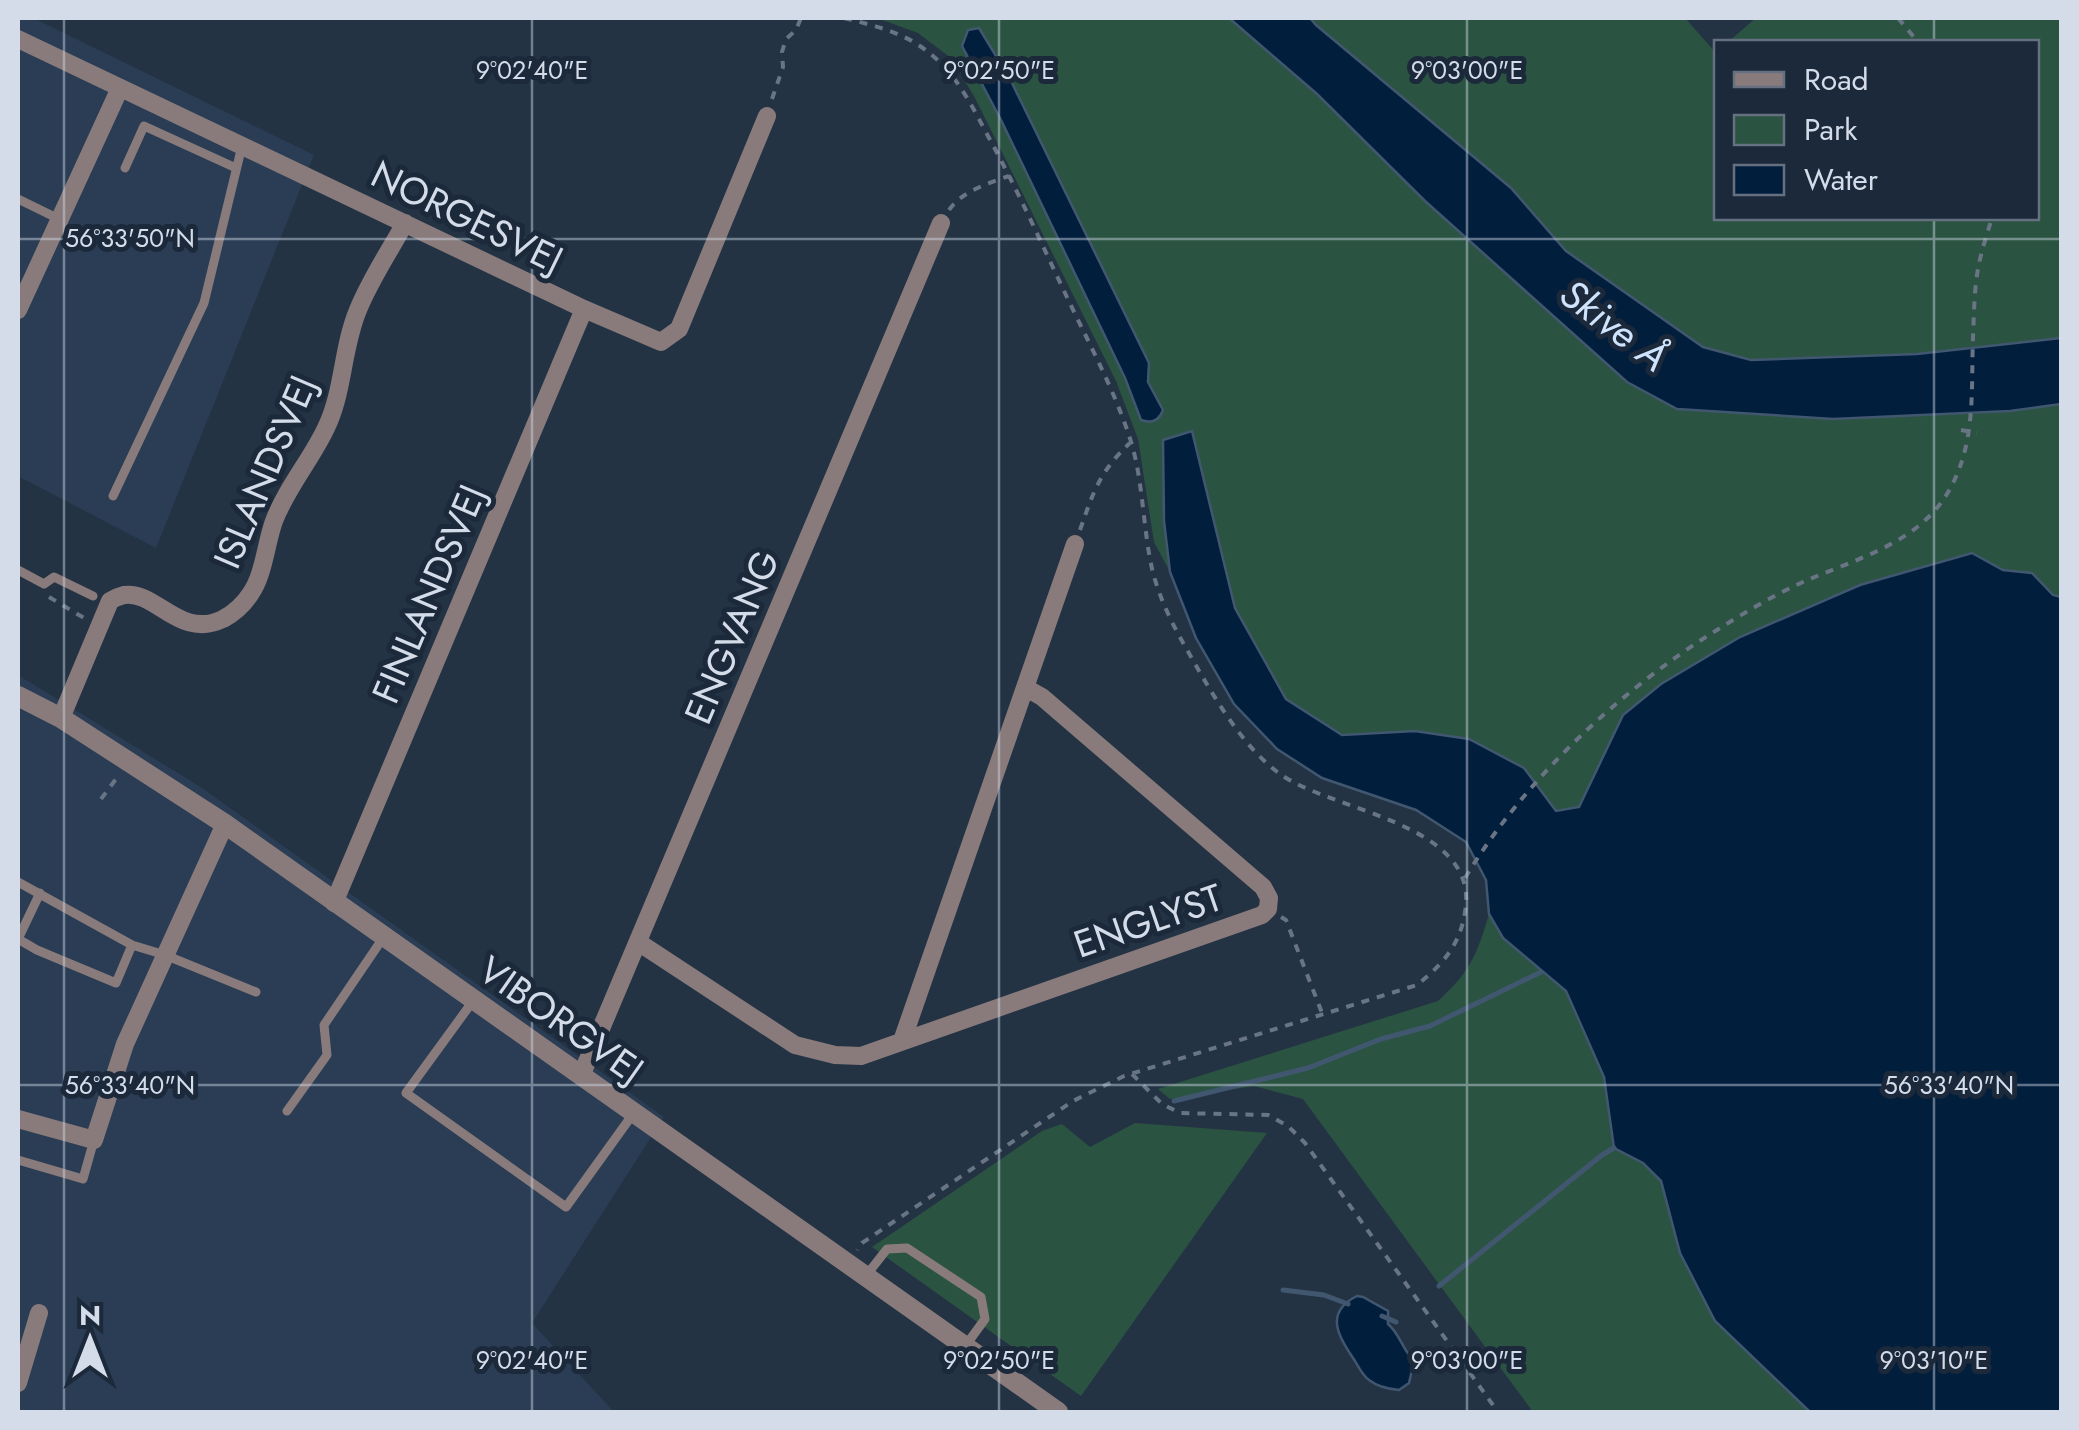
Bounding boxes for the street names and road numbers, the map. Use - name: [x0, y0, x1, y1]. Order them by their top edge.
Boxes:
- street label: NORGESVEJ: [362, 146, 572, 287]
- street label: ISLANDSVEJ: [199, 367, 330, 577]
- street label: FINLANDSVEJ: [358, 476, 499, 711]
- street label: ENGVANG: [670, 541, 793, 732]
- street label: ENGLYST: [1066, 869, 1230, 972]
- street label: VIBORGVEJ: [468, 942, 655, 1097]

